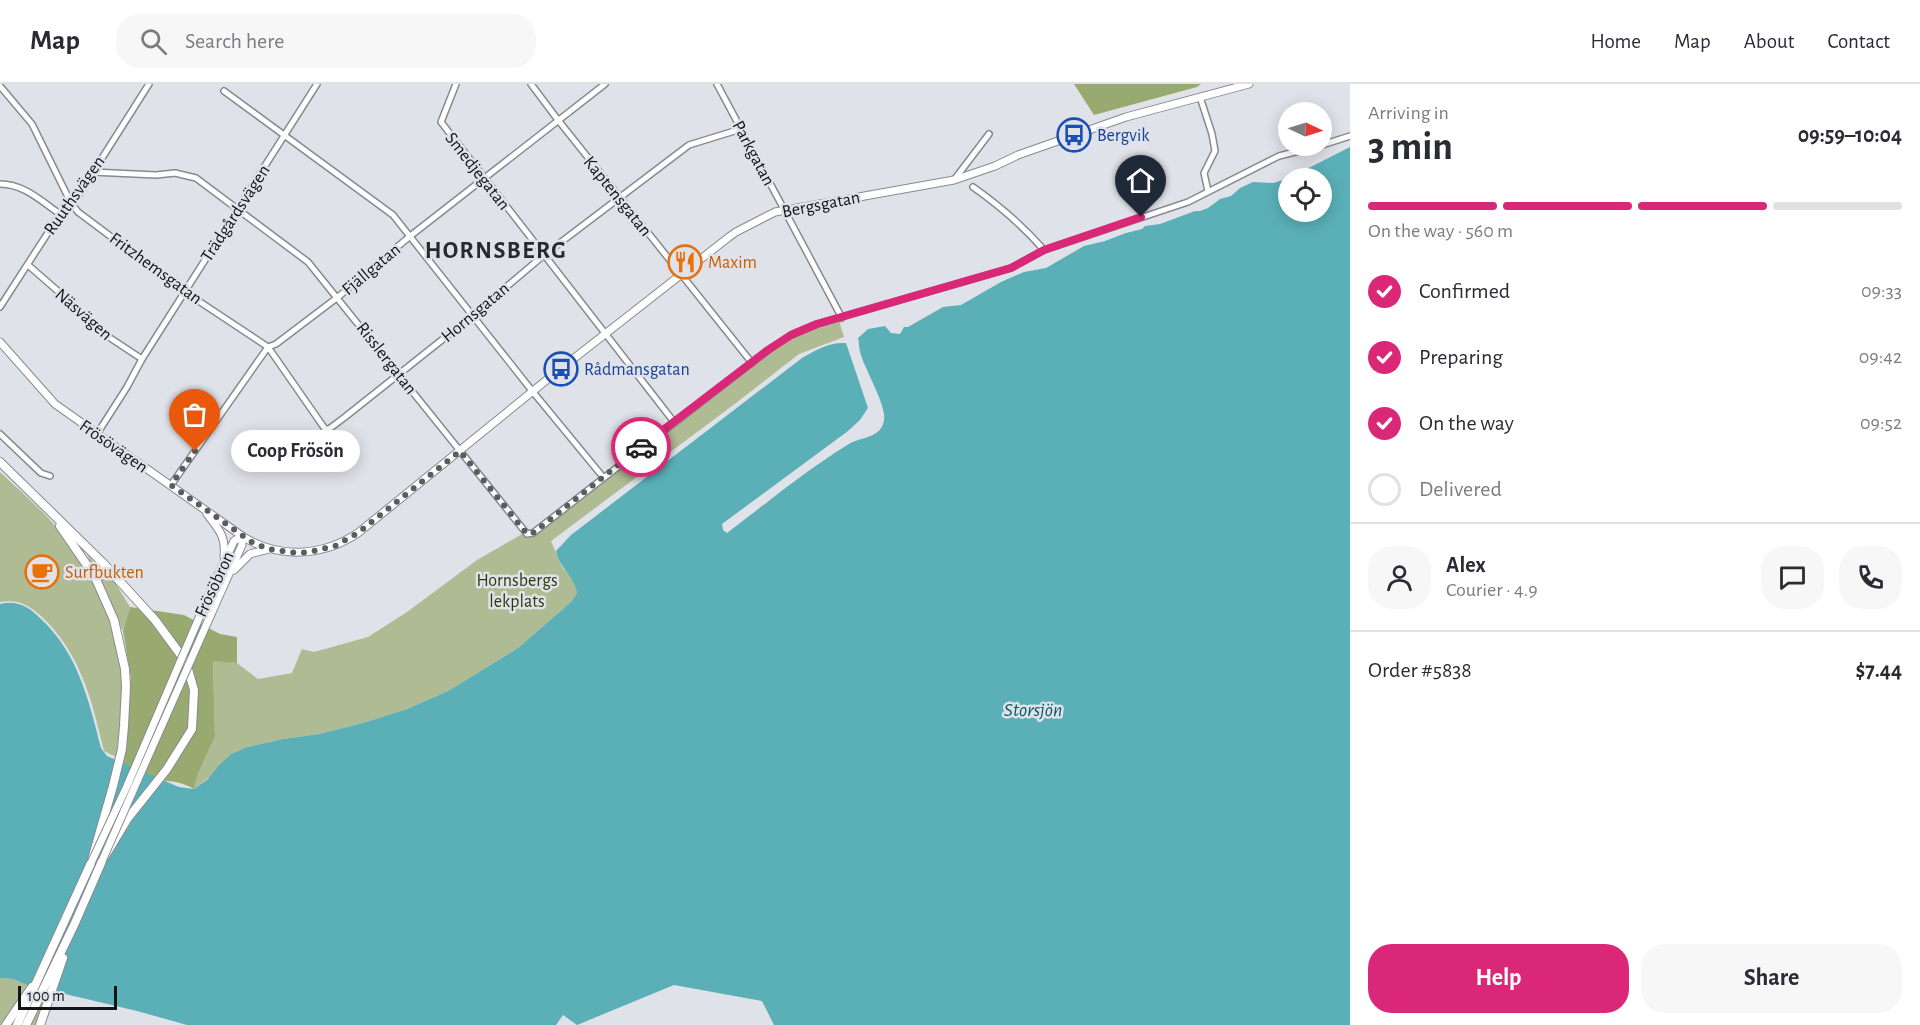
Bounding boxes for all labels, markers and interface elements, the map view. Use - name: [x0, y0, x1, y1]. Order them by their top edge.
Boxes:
- search box: [116, 14, 536, 68]
- icon: search: [137, 25, 170, 58]
- text: Map: [30, 27, 80, 55]
- text: Search here: [185, 30, 284, 52]
- text: Home: [1590, 31, 1641, 52]
- text: Map: [1674, 31, 1711, 52]
- text: About: [1744, 31, 1794, 52]
- text: Contact: [1827, 31, 1890, 52]
- north arrow: [1278, 102, 1332, 156]
- map controls: [1278, 102, 1332, 222]
- text: Arriving in: [1368, 103, 1449, 123]
- bus stop icon: Bergvik: [1056, 117, 1092, 153]
- street label: Parkgatan: [729, 118, 778, 189]
- text: 09:59–10:04: [1798, 124, 1902, 146]
- place label: Bergvik: [1097, 127, 1150, 145]
- text: 3 min: [1368, 128, 1453, 167]
- street label: Smedjegatan: [441, 129, 513, 214]
- street label: Ruuthsvägen: [41, 153, 109, 238]
- street label: Kaptensgatan: [580, 153, 655, 240]
- pin: [1115, 155, 1166, 217]
- street label: Trädgårdsvägen: [198, 162, 274, 265]
- icon: home: [1124, 164, 1157, 197]
- button: locate: [1278, 168, 1332, 222]
- street label: Bergsgatan: [781, 189, 862, 221]
- text: On the way · 560 m: [1368, 221, 1513, 241]
- street label: Fritzhemsgatan: [106, 229, 205, 308]
- district label: HORNSBERG: [425, 239, 567, 263]
- street label: Fjällgatan: [339, 240, 404, 299]
- restaurant icon: Maxim: [667, 244, 703, 280]
- place label: Maxim: [708, 254, 757, 272]
- icon: check: [1368, 275, 1401, 308]
- street label: Hornsgatan: [438, 279, 513, 346]
- text: Confirmed: [1419, 280, 1510, 302]
- text: 09:33: [1861, 281, 1902, 301]
- street label: Näsvägen: [51, 285, 115, 344]
- street label: Risslergatan: [353, 319, 420, 398]
- icon: check: [1368, 341, 1401, 374]
- text: Preparing: [1419, 346, 1503, 368]
- text: 09:42: [1859, 347, 1902, 367]
- bus stop icon: Rådmansgatan: [543, 351, 579, 387]
- place label: Rådmansgatan: [584, 361, 690, 379]
- pin: [169, 389, 220, 451]
- icon: bag: [178, 398, 211, 431]
- icon: check: [1368, 407, 1401, 440]
- text: On the way: [1419, 412, 1514, 434]
- text: 09:52: [1860, 413, 1902, 433]
- street label: Frösövägen: [76, 417, 151, 477]
- courier: [611, 417, 671, 477]
- callout: Coop Frösön: [231, 430, 360, 472]
- icon: car: [625, 431, 658, 464]
- text: Coop Frösön: [247, 441, 344, 461]
- text: Delivered: [1419, 478, 1502, 500]
- button: person: [1368, 546, 1431, 609]
- button: chat: [1761, 546, 1824, 609]
- button: phone: [1839, 546, 1902, 609]
- street label: Frösöbron: [192, 549, 238, 620]
- cafe icon: Surfbukten: [24, 554, 60, 590]
- text: Alex: [1446, 554, 1486, 576]
- place label: Surfbukten: [65, 564, 144, 582]
- park label: Hornsbergs lekplats: [476, 572, 558, 611]
- text: Courier · 4.9: [1446, 580, 1538, 600]
- text: Order #5838: [1368, 659, 1472, 681]
- text: $7.44: [1855, 659, 1902, 681]
- water label: Storsjön: [1004, 700, 1062, 720]
- button: Help: [1368, 944, 1629, 1013]
- button: Share: [1641, 944, 1902, 1013]
- scale bar: [18, 983, 117, 1010]
- text: 100 m: [27, 988, 65, 1004]

